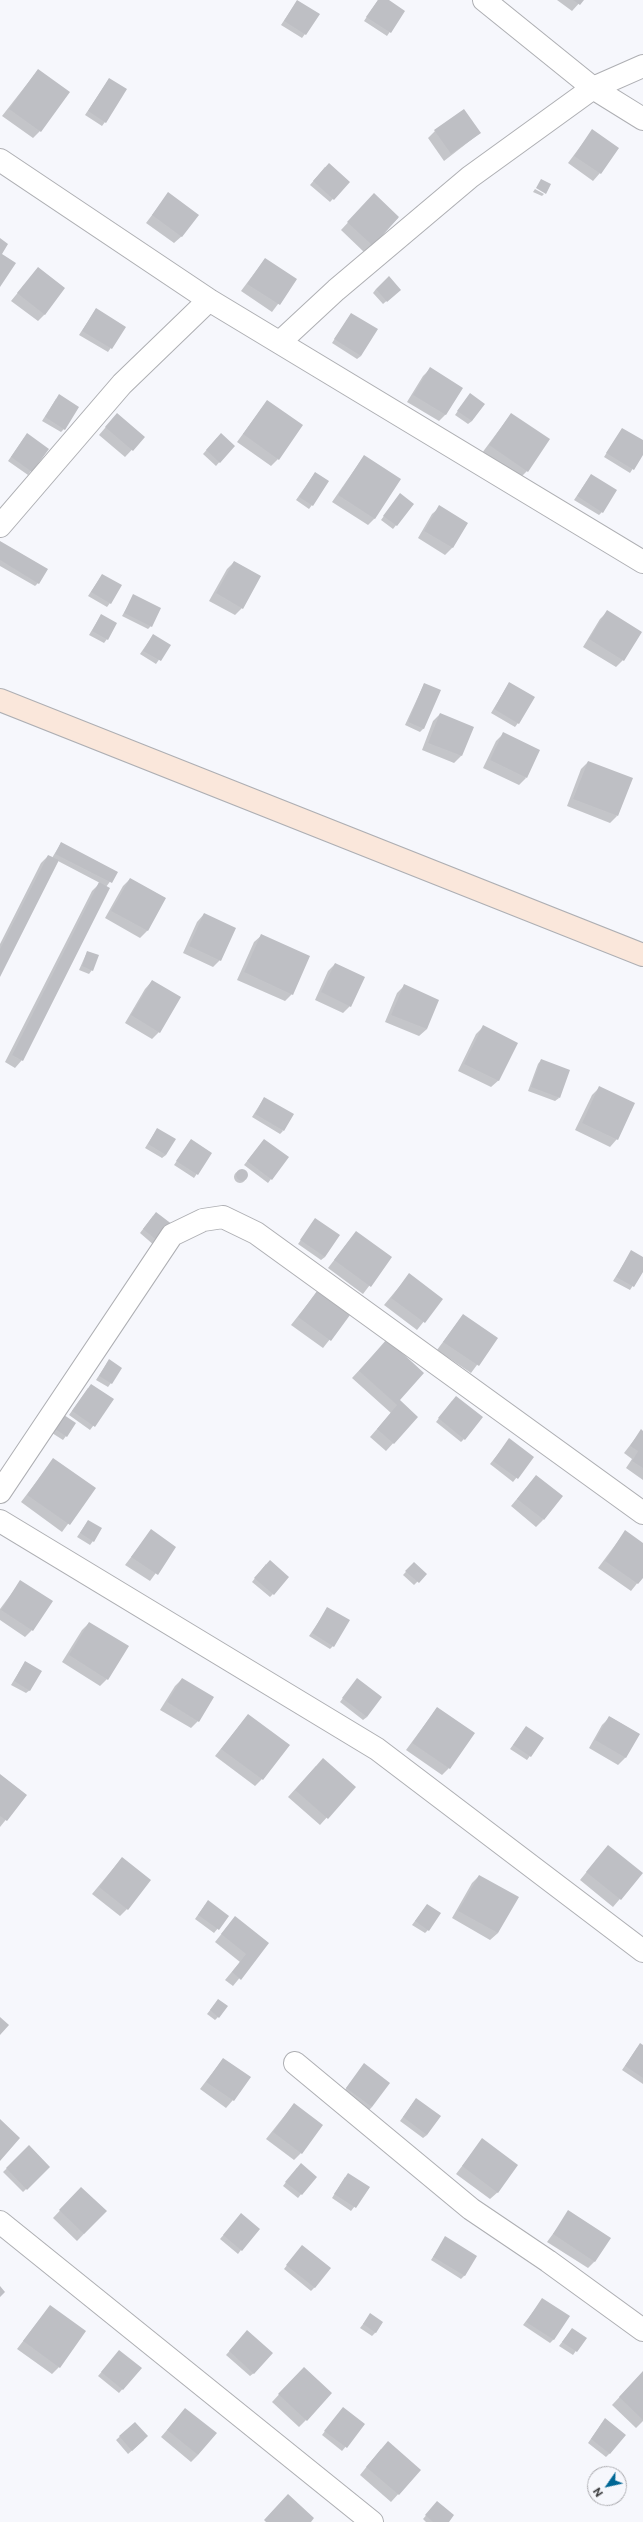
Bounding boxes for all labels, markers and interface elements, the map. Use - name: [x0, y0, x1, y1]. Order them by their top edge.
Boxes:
- north arrow: [587, 2466, 627, 2506]
- text: N: [590, 2485, 605, 2499]

